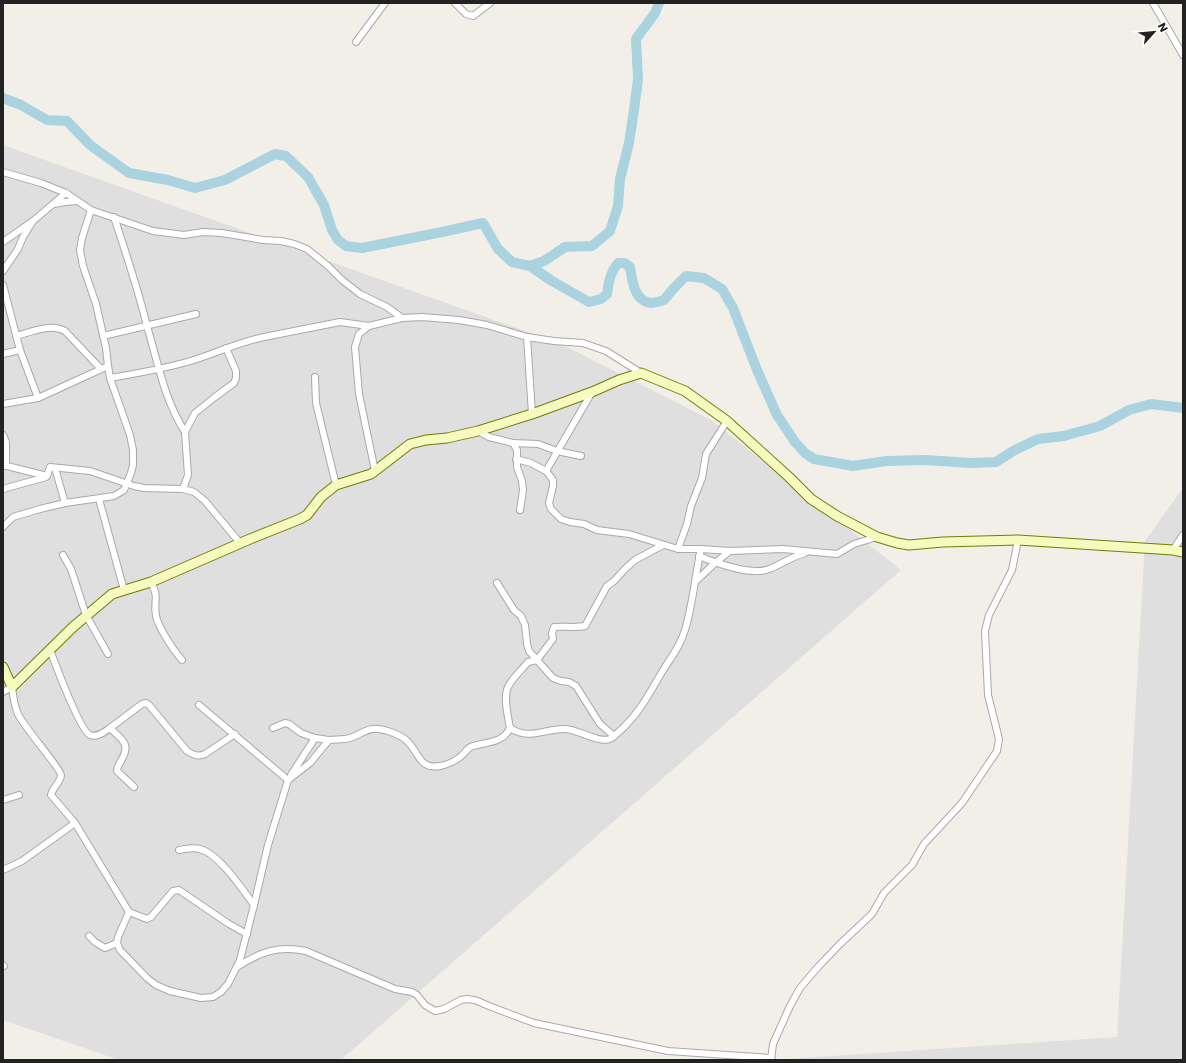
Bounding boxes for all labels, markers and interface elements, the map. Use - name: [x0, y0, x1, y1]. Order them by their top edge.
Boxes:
- north arrow: [1134, 12, 1174, 52]
- text: N: [1154, 20, 1172, 35]

